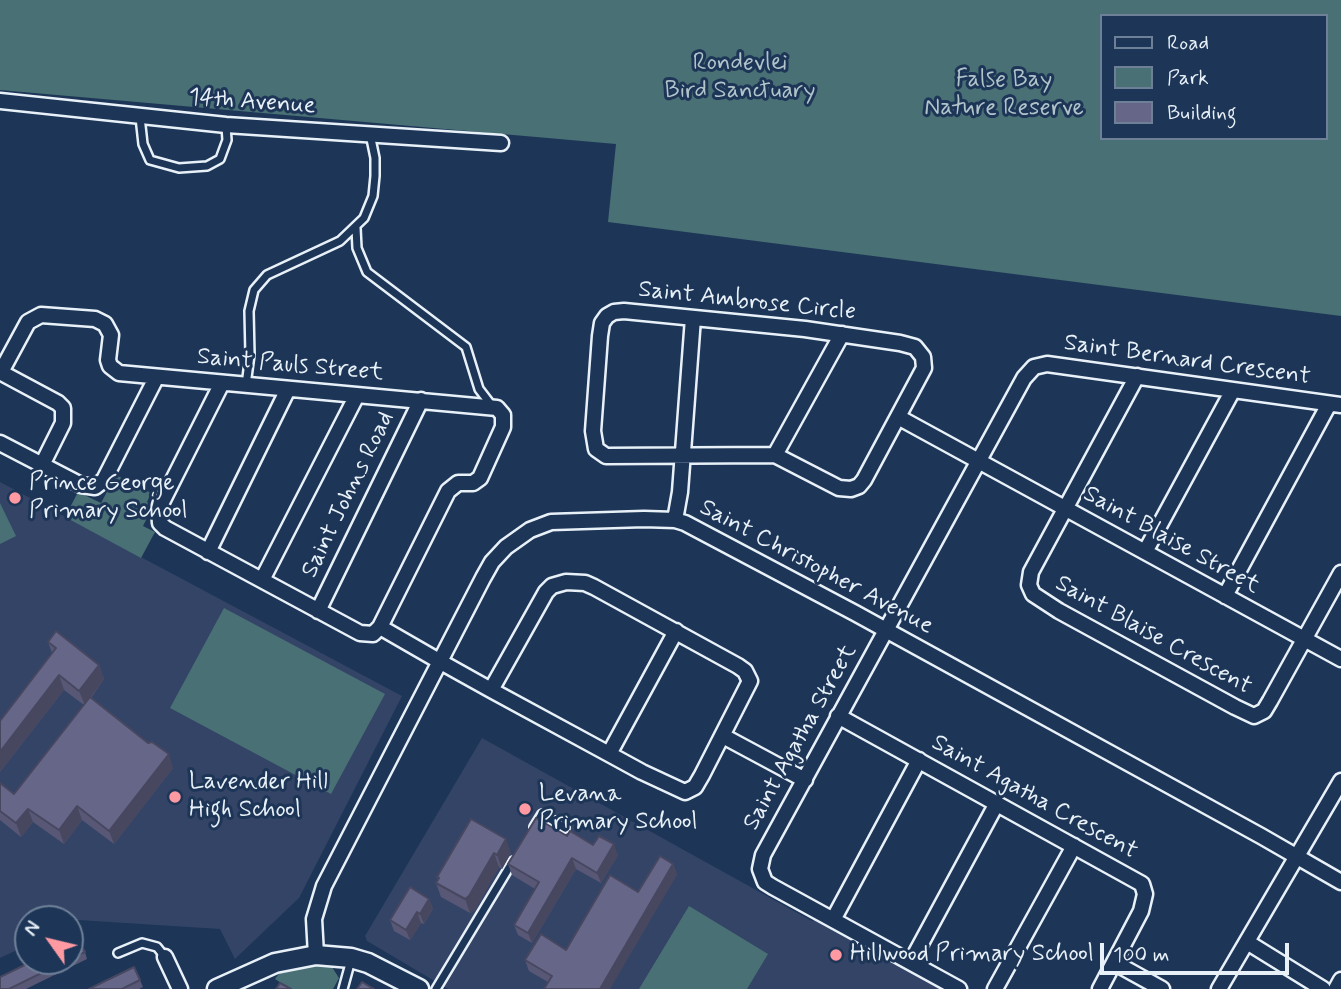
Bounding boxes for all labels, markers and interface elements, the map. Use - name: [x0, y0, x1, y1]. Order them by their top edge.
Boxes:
- legend: [1100, 14, 1327, 140]
- text: Road: [1167, 29, 1209, 57]
- park label: Rondevlei Bird Sanctuary: [664, 50, 816, 106]
- text: Park: [1167, 64, 1209, 92]
- park label: False Bay Nature Reserve: [924, 67, 1084, 123]
- street label: 14th Avenue: [188, 84, 316, 122]
- text: Building: [1167, 99, 1237, 127]
- street label: Saint Ambrose Circle: [637, 276, 857, 328]
- street label: Saint Bernard Crescent: [1062, 329, 1312, 393]
- street label: Saint Pauls Street: [196, 344, 384, 388]
- street label: Saint Johns Road: [296, 407, 402, 583]
- place label: Prince George Primary School: [29, 470, 187, 526]
- street label: Saint Blaise Street: [1078, 481, 1264, 601]
- marker: Prince George Primary School: [7, 490, 23, 506]
- street label: Saint Christopher Avenue: [694, 494, 938, 642]
- street label: Saint Blaise Crescent: [1050, 570, 1256, 702]
- street label: Saint Agatha Street: [738, 640, 864, 836]
- street label: Saint Agatha Crescent: [926, 729, 1142, 867]
- place label: Lavender Hill High School: [189, 769, 328, 825]
- place label: Levana Primary School: [539, 781, 697, 837]
- marker: Lavender Hill High School: [167, 789, 183, 805]
- marker: Levana Primary School: [517, 801, 533, 817]
- north arrow: [14, 905, 84, 975]
- text: N: [19, 917, 47, 941]
- scale bar: [1103, 930, 1292, 974]
- place label: Hillwood Primary School: [850, 941, 1094, 969]
- text: 100 m: [1113, 941, 1169, 969]
- marker: Hillwood Primary School: [828, 947, 844, 963]

